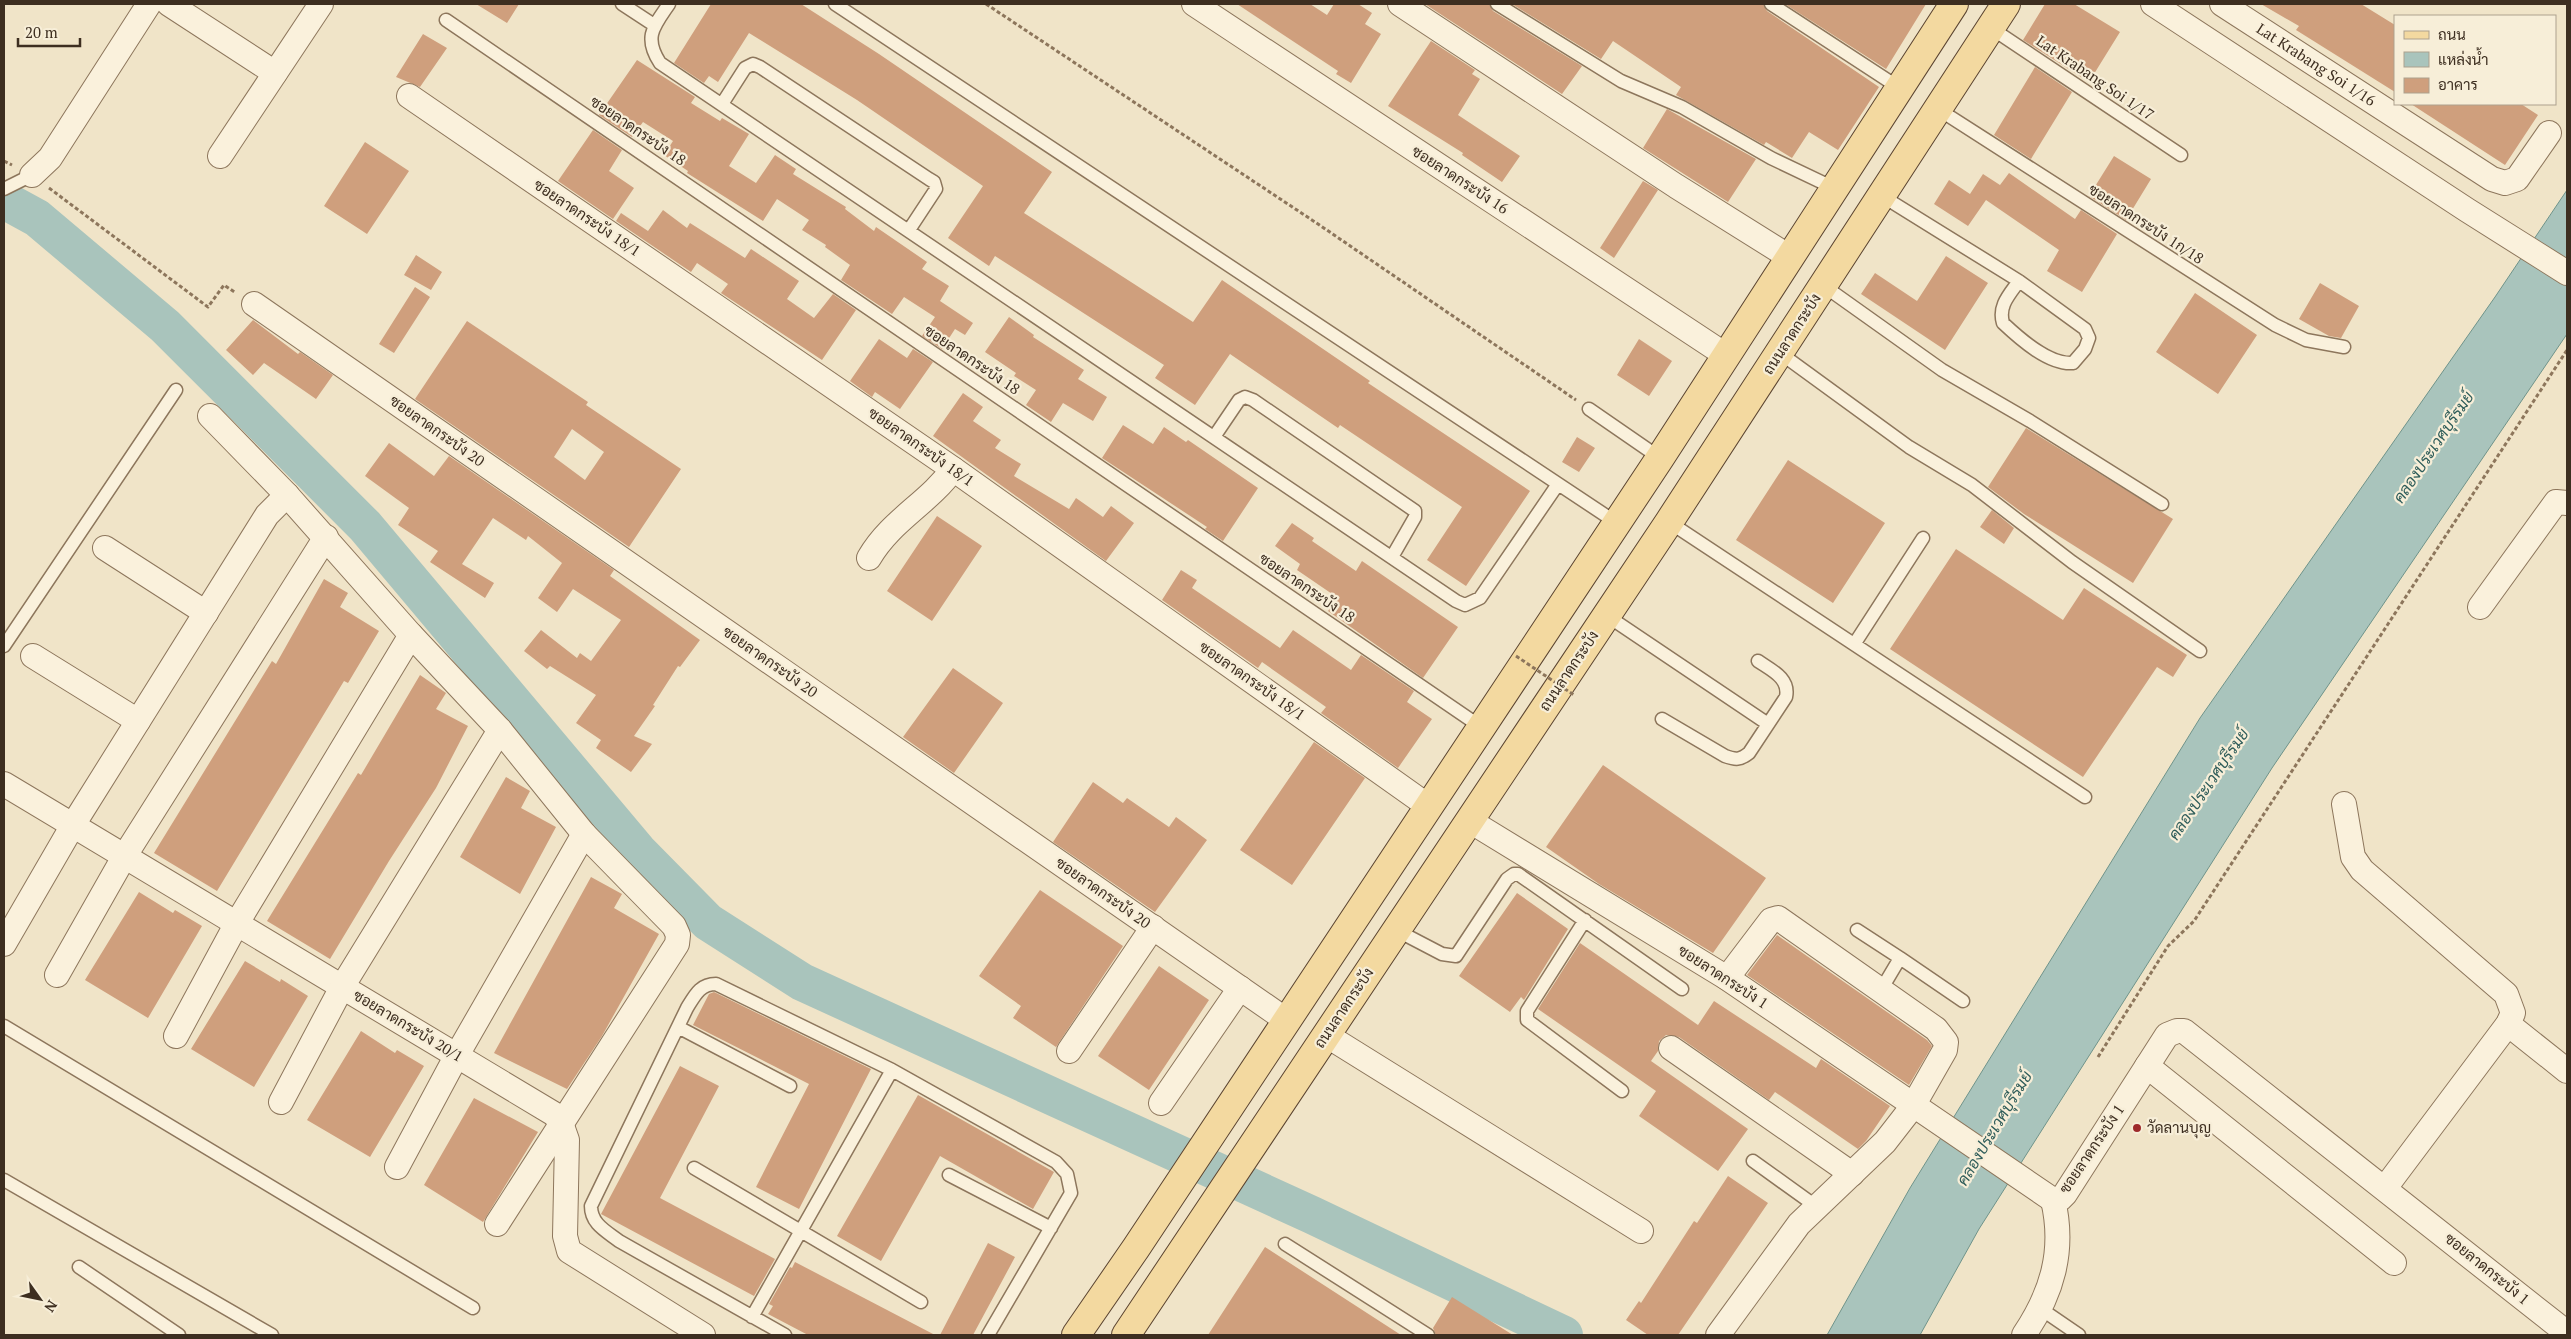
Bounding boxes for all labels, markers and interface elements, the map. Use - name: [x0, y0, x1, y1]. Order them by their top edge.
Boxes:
- scale bar: [18, 15, 80, 47]
- legend: [2394, 15, 2556, 105]
- street label: Lat Krabang Soi 1/16: [2253, 18, 2380, 110]
- text: 20 m: [25, 22, 58, 42]
- text: ถนน: [2438, 24, 2466, 44]
- street label: Lat Krabang Soi 1/17: [2033, 30, 2158, 124]
- text: แหล่งน้ำ: [2438, 47, 2489, 69]
- text: อาคาร: [2438, 74, 2478, 94]
- street label: ซอยลาดกระบัง 18: [587, 91, 690, 170]
- street label: ซอยลาดกระบัง 16: [1408, 140, 1513, 218]
- street label: ซอยลาดกระบัง 18/1: [530, 174, 645, 260]
- street label: ซอยลาดกระบัง 1ก/18: [2085, 178, 2208, 268]
- street label: ถนนลาดกระบัง: [1757, 289, 1825, 378]
- street label: ซอยลาดกระบัง 18: [921, 320, 1024, 399]
- water label: คลองประเวศบุรีรมย์: [2387, 385, 2480, 508]
- street label: ซอยลาดกระบัง 20: [386, 390, 489, 470]
- street label: ซอยลาดกระบัง 18/1: [865, 402, 978, 490]
- street label: ซอยลาดกระบัง 18: [1256, 548, 1359, 627]
- street label: ซอยลาดกระบัง 20: [719, 621, 822, 701]
- street label: ถนนลาดกระบัง: [1534, 626, 1602, 715]
- street label: ซอยลาดกระบัง 18/1: [1196, 636, 1309, 724]
- water label: คลองประเวศบุรีรมย์: [2162, 722, 2255, 845]
- street label: ซอยลาดกระบัง 20: [1052, 852, 1155, 932]
- street label: ซอยลาดกระบัง 1: [1675, 940, 1772, 1013]
- street label: ถนนลาดกระบัง: [1309, 963, 1377, 1052]
- street label: ซอยลาดกระบัง 20/1: [350, 984, 467, 1066]
- water label: คลองประเวศบุรีรมย์: [1950, 1064, 2039, 1190]
- street label: ซอยลาดกระบัง 1: [2054, 1100, 2128, 1197]
- place label: วัดลานบุญ: [2147, 1117, 2211, 1139]
- marker: วัดลานบุญ: [2131, 1122, 2143, 1134]
- street label: ซอยลาดกระบัง 1: [2441, 1228, 2534, 1309]
- north arrow: [15, 1274, 65, 1324]
- text: N: [40, 1297, 62, 1316]

